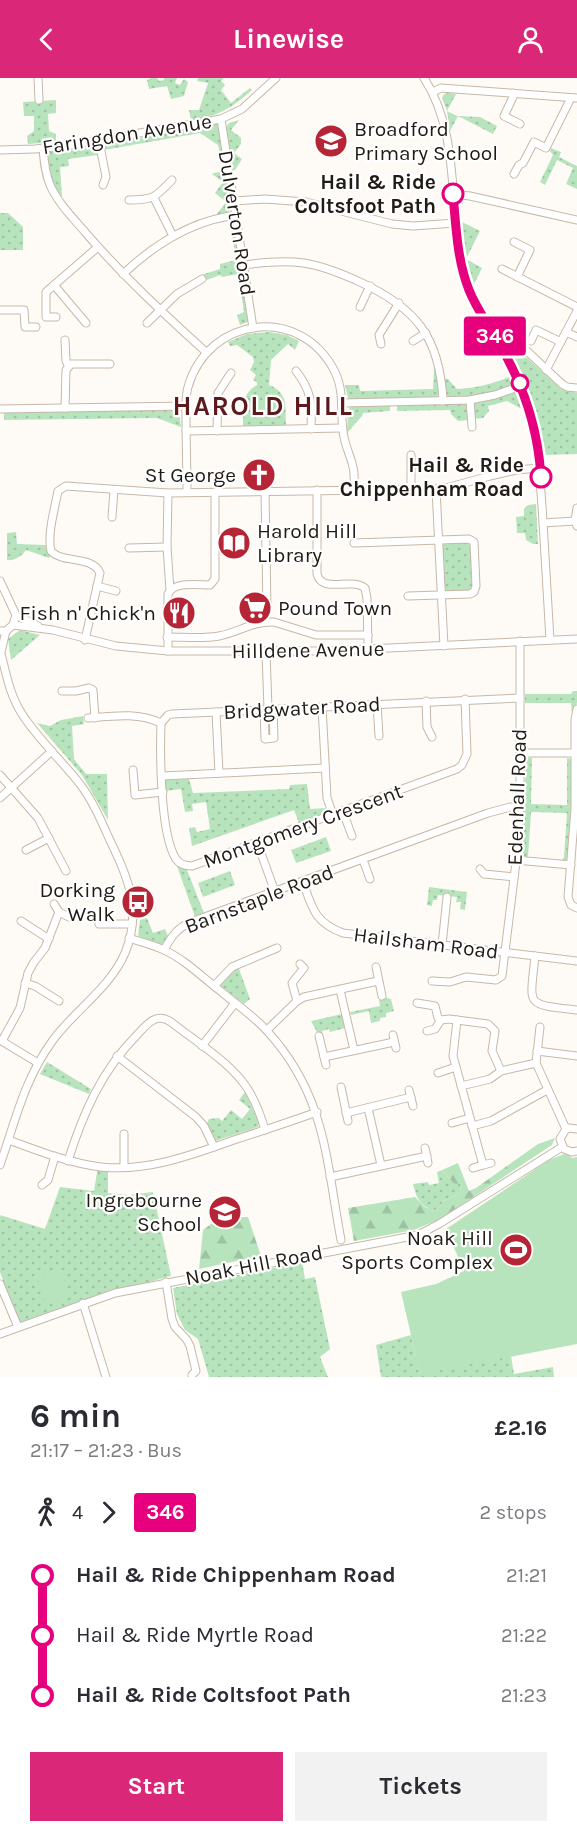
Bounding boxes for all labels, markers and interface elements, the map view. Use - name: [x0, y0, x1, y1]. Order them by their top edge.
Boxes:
- icon: back: [30, 23, 63, 56]
- text: Linewise: [233, 23, 344, 55]
- icon: person: [514, 23, 547, 56]
- street label: Faringdon Avenue: [41, 109, 213, 159]
- place label: Broadford Primary School: [354, 117, 498, 165]
- school or university icon: Broadford Primary School: [313, 123, 349, 159]
- street label: Dulverton Road: [214, 149, 260, 297]
- place label: Hail & Ride Coltsfoot Path: [295, 170, 436, 218]
- marker: Hail & Ride Coltsfoot Path: [442, 183, 464, 205]
- line badge: 346: [460, 316, 530, 356]
- text: 346: [476, 324, 514, 348]
- unlabelled marker: [511, 374, 529, 392]
- district label: HAROLD HILL: [173, 390, 353, 422]
- place label: Hail & Ride Chippenham Road: [340, 453, 524, 501]
- church icon: St George: [241, 457, 277, 493]
- place label: St George: [145, 463, 236, 487]
- marker: Hail & Ride Chippenham Road: [530, 466, 552, 488]
- place label: Harold Hill Library: [257, 519, 357, 567]
- library icon: Harold Hill Library: [216, 525, 252, 561]
- supermarket icon: Pound Town: [237, 590, 273, 626]
- restaurant icon: Fish n' Chick'n: [161, 595, 197, 631]
- place label: Pound Town: [278, 596, 392, 620]
- place label: Fish n' Chick'n: [20, 601, 156, 625]
- street label: Hilldene Avenue: [231, 637, 385, 663]
- street label: Bridgwater Road: [223, 692, 381, 724]
- street label: Edenhall Road: [503, 728, 531, 866]
- street label: Montgomery Crescent: [200, 779, 406, 873]
- street label: Barnstaple Road: [181, 860, 337, 938]
- place label: Dorking Walk: [39, 878, 115, 926]
- bus stop icon: Dorking Walk: [120, 884, 156, 920]
- street label: Hailsham Road: [352, 922, 500, 964]
- place label: Ingrebourne School: [86, 1188, 202, 1236]
- school or university icon: Ingrebourne School: [207, 1194, 243, 1230]
- place label: Noak Hill Sports Complex: [341, 1226, 493, 1274]
- sports icon: Noak Hill Sports Complex: [498, 1232, 534, 1268]
- street label: Noak Hill Road: [183, 1240, 325, 1290]
- text: 6 min: [30, 1397, 121, 1435]
- text: £2.16: [495, 1415, 547, 1441]
- text: 21:17 – 21:23 · Bus: [30, 1439, 182, 1462]
- icon: walk: [30, 1496, 63, 1529]
- icon: forward: [92, 1496, 125, 1529]
- text: 346: [146, 1500, 184, 1524]
- text: 4: [72, 1501, 83, 1524]
- text: 2 stops: [480, 1501, 547, 1524]
- text: Hail & Ride Chippenham Road: [76, 1562, 396, 1588]
- text: 21:21: [506, 1564, 547, 1587]
- text: Hail & Ride Myrtle Road: [76, 1622, 314, 1648]
- text: 21:22: [501, 1624, 547, 1647]
- text: Hail & Ride Coltsfoot Path: [76, 1682, 351, 1708]
- text: 21:23: [501, 1684, 547, 1707]
- button: Start: [30, 1752, 283, 1821]
- button: Tickets: [295, 1752, 547, 1821]

